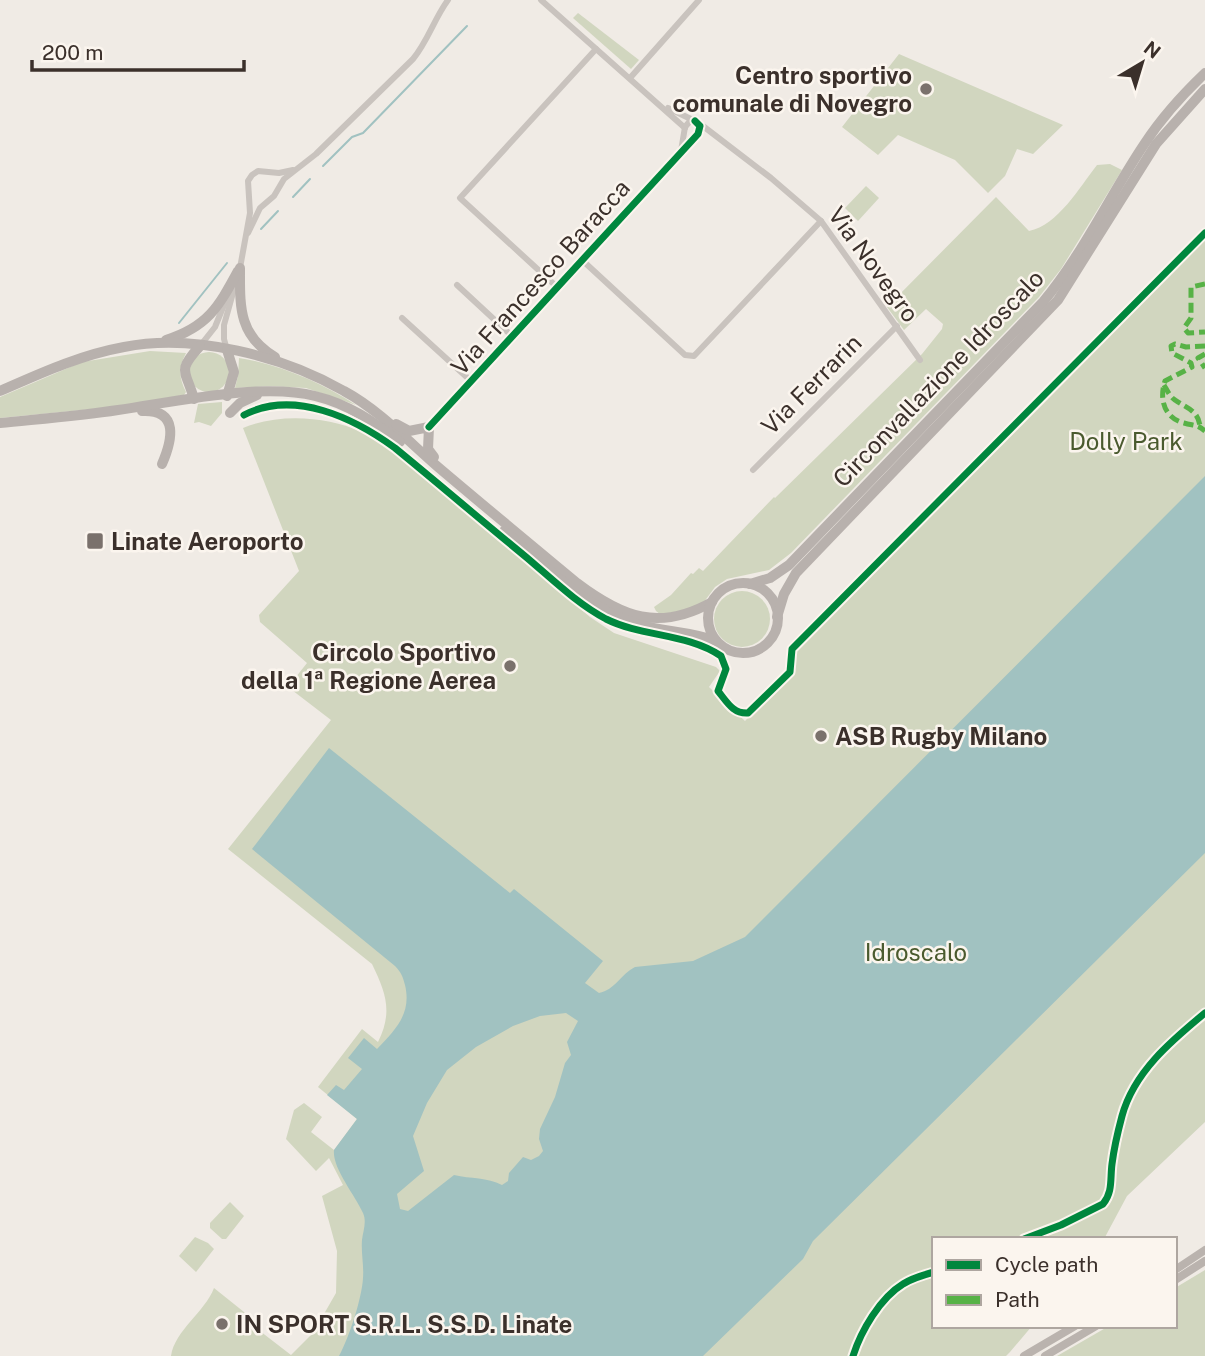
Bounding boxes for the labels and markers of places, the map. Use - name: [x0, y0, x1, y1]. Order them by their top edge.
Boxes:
- place label: Centro sportivo comunale di Novegro: [672, 61, 912, 117]
- marker: Centro sportivo comunale di Novegro: [918, 81, 934, 97]
- place label: Linate Aeroporto: [111, 527, 304, 555]
- marker: Linate Aeroporto: [85, 531, 105, 551]
- place label: Circolo Sportivo della 1ª Regione Aerea: [241, 638, 496, 694]
- marker: Circolo Sportivo della 1ª Regione Aerea: [502, 658, 518, 674]
- place label: ASB Rugby Milano: [835, 722, 1047, 750]
- marker: ASB Rugby Milano: [813, 728, 829, 744]
- place label: IN SPORT S.R.L. S.S.D. Linate: [236, 1310, 572, 1338]
- marker: IN SPORT S.R.L. S.S.D. Linate: [214, 1316, 230, 1332]

